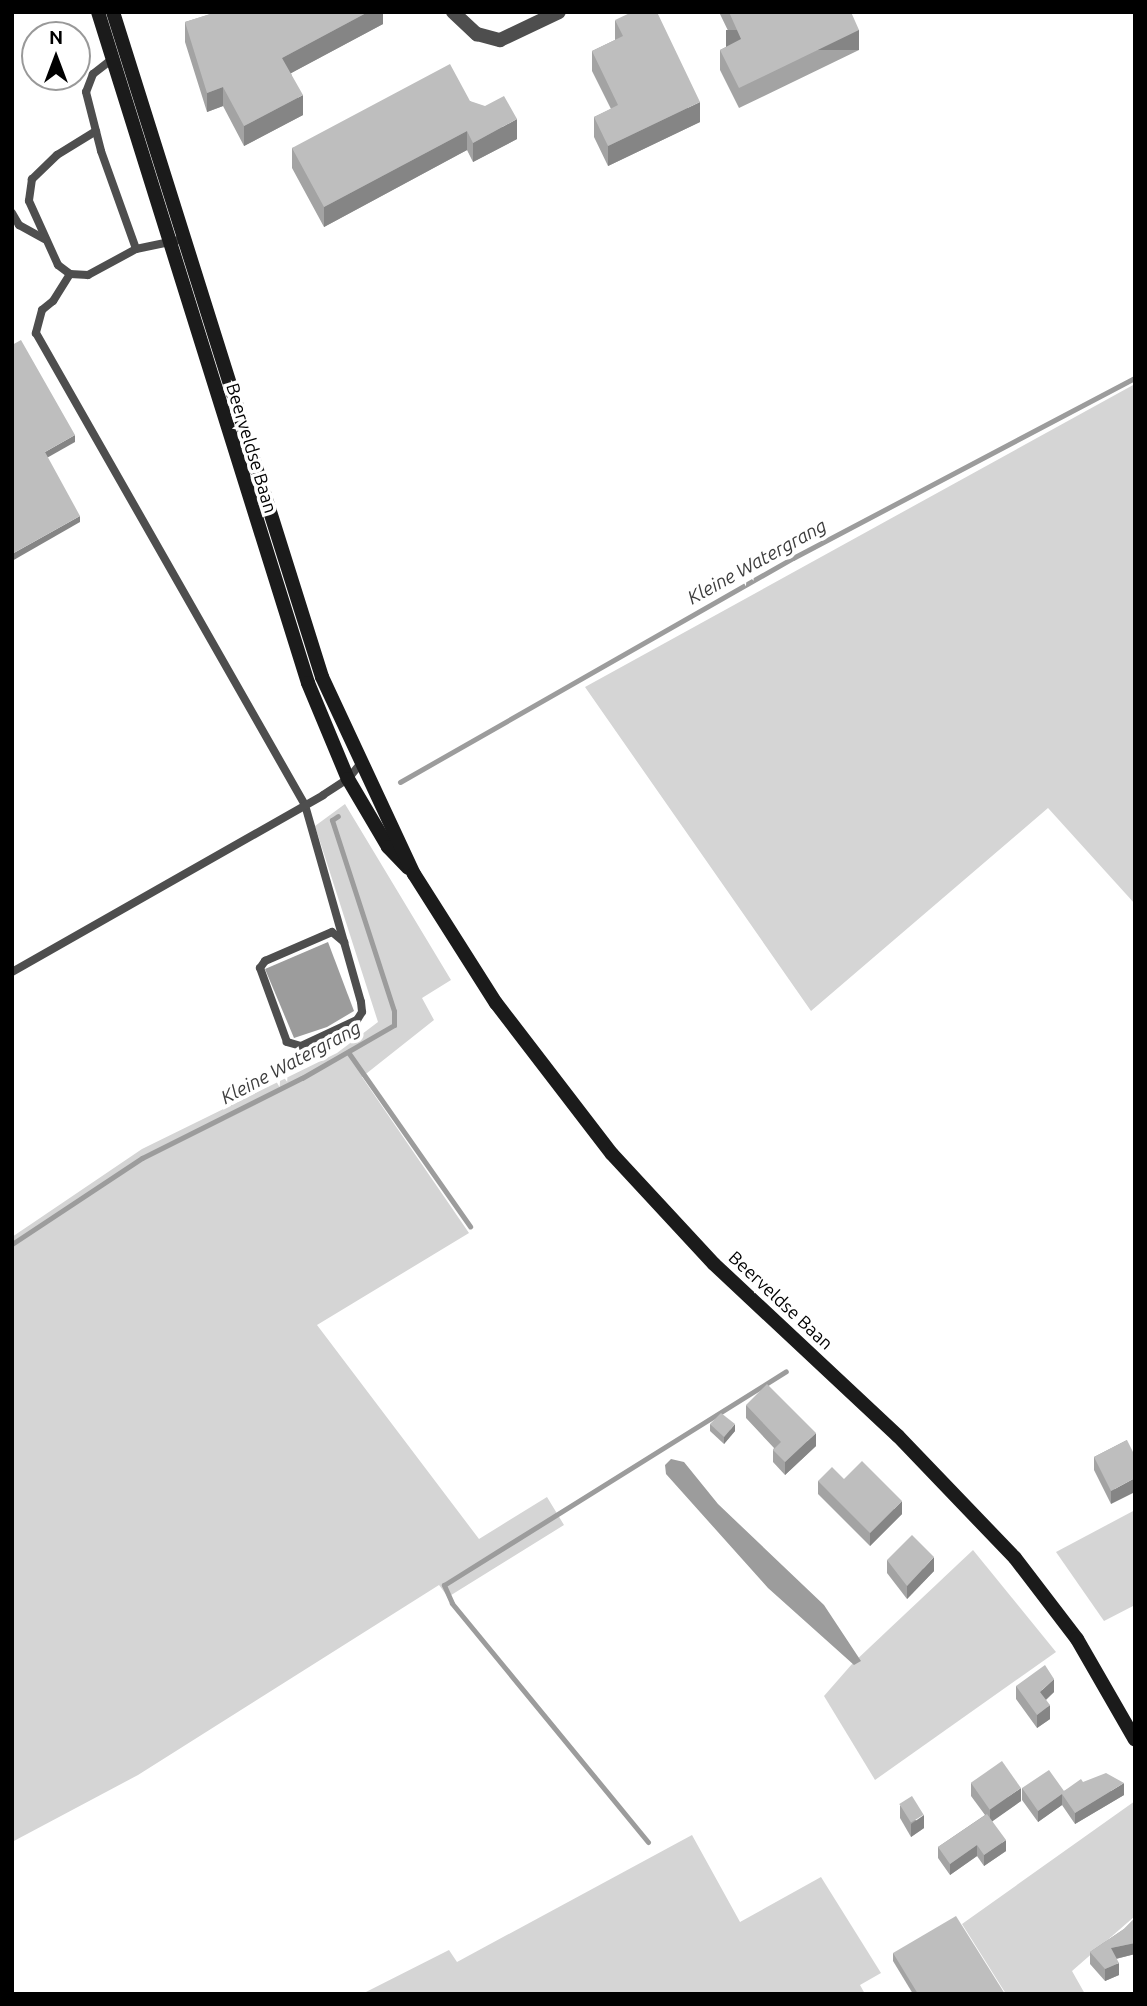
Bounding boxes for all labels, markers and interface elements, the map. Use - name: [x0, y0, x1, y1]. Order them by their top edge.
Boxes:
- north arrow: [21, 21, 91, 91]
- text: N: [49, 26, 63, 48]
- street label: Beerveldse Baan: [222, 381, 282, 515]
- water label: Kleine Watergrang: [684, 514, 830, 610]
- water label: Kleine Watergrang: [217, 1016, 365, 1110]
- street label: Beerveldse Baan: [724, 1246, 838, 1354]

